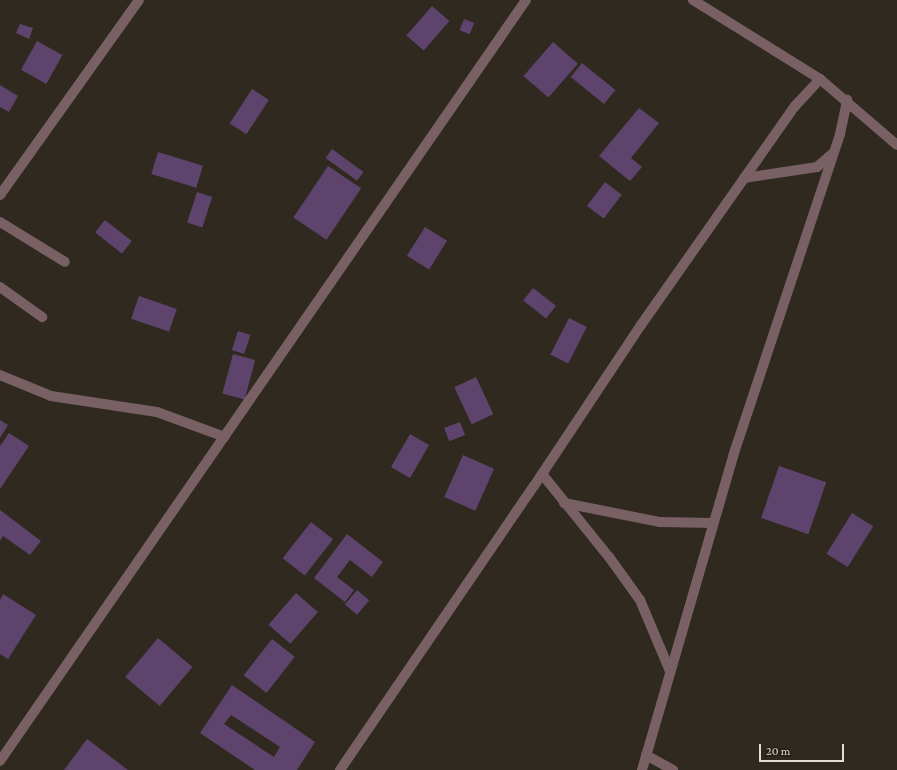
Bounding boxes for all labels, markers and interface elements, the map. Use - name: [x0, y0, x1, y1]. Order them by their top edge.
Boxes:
- scale bar: [761, 736, 846, 762]
- text: 20 m: [766, 744, 790, 758]

